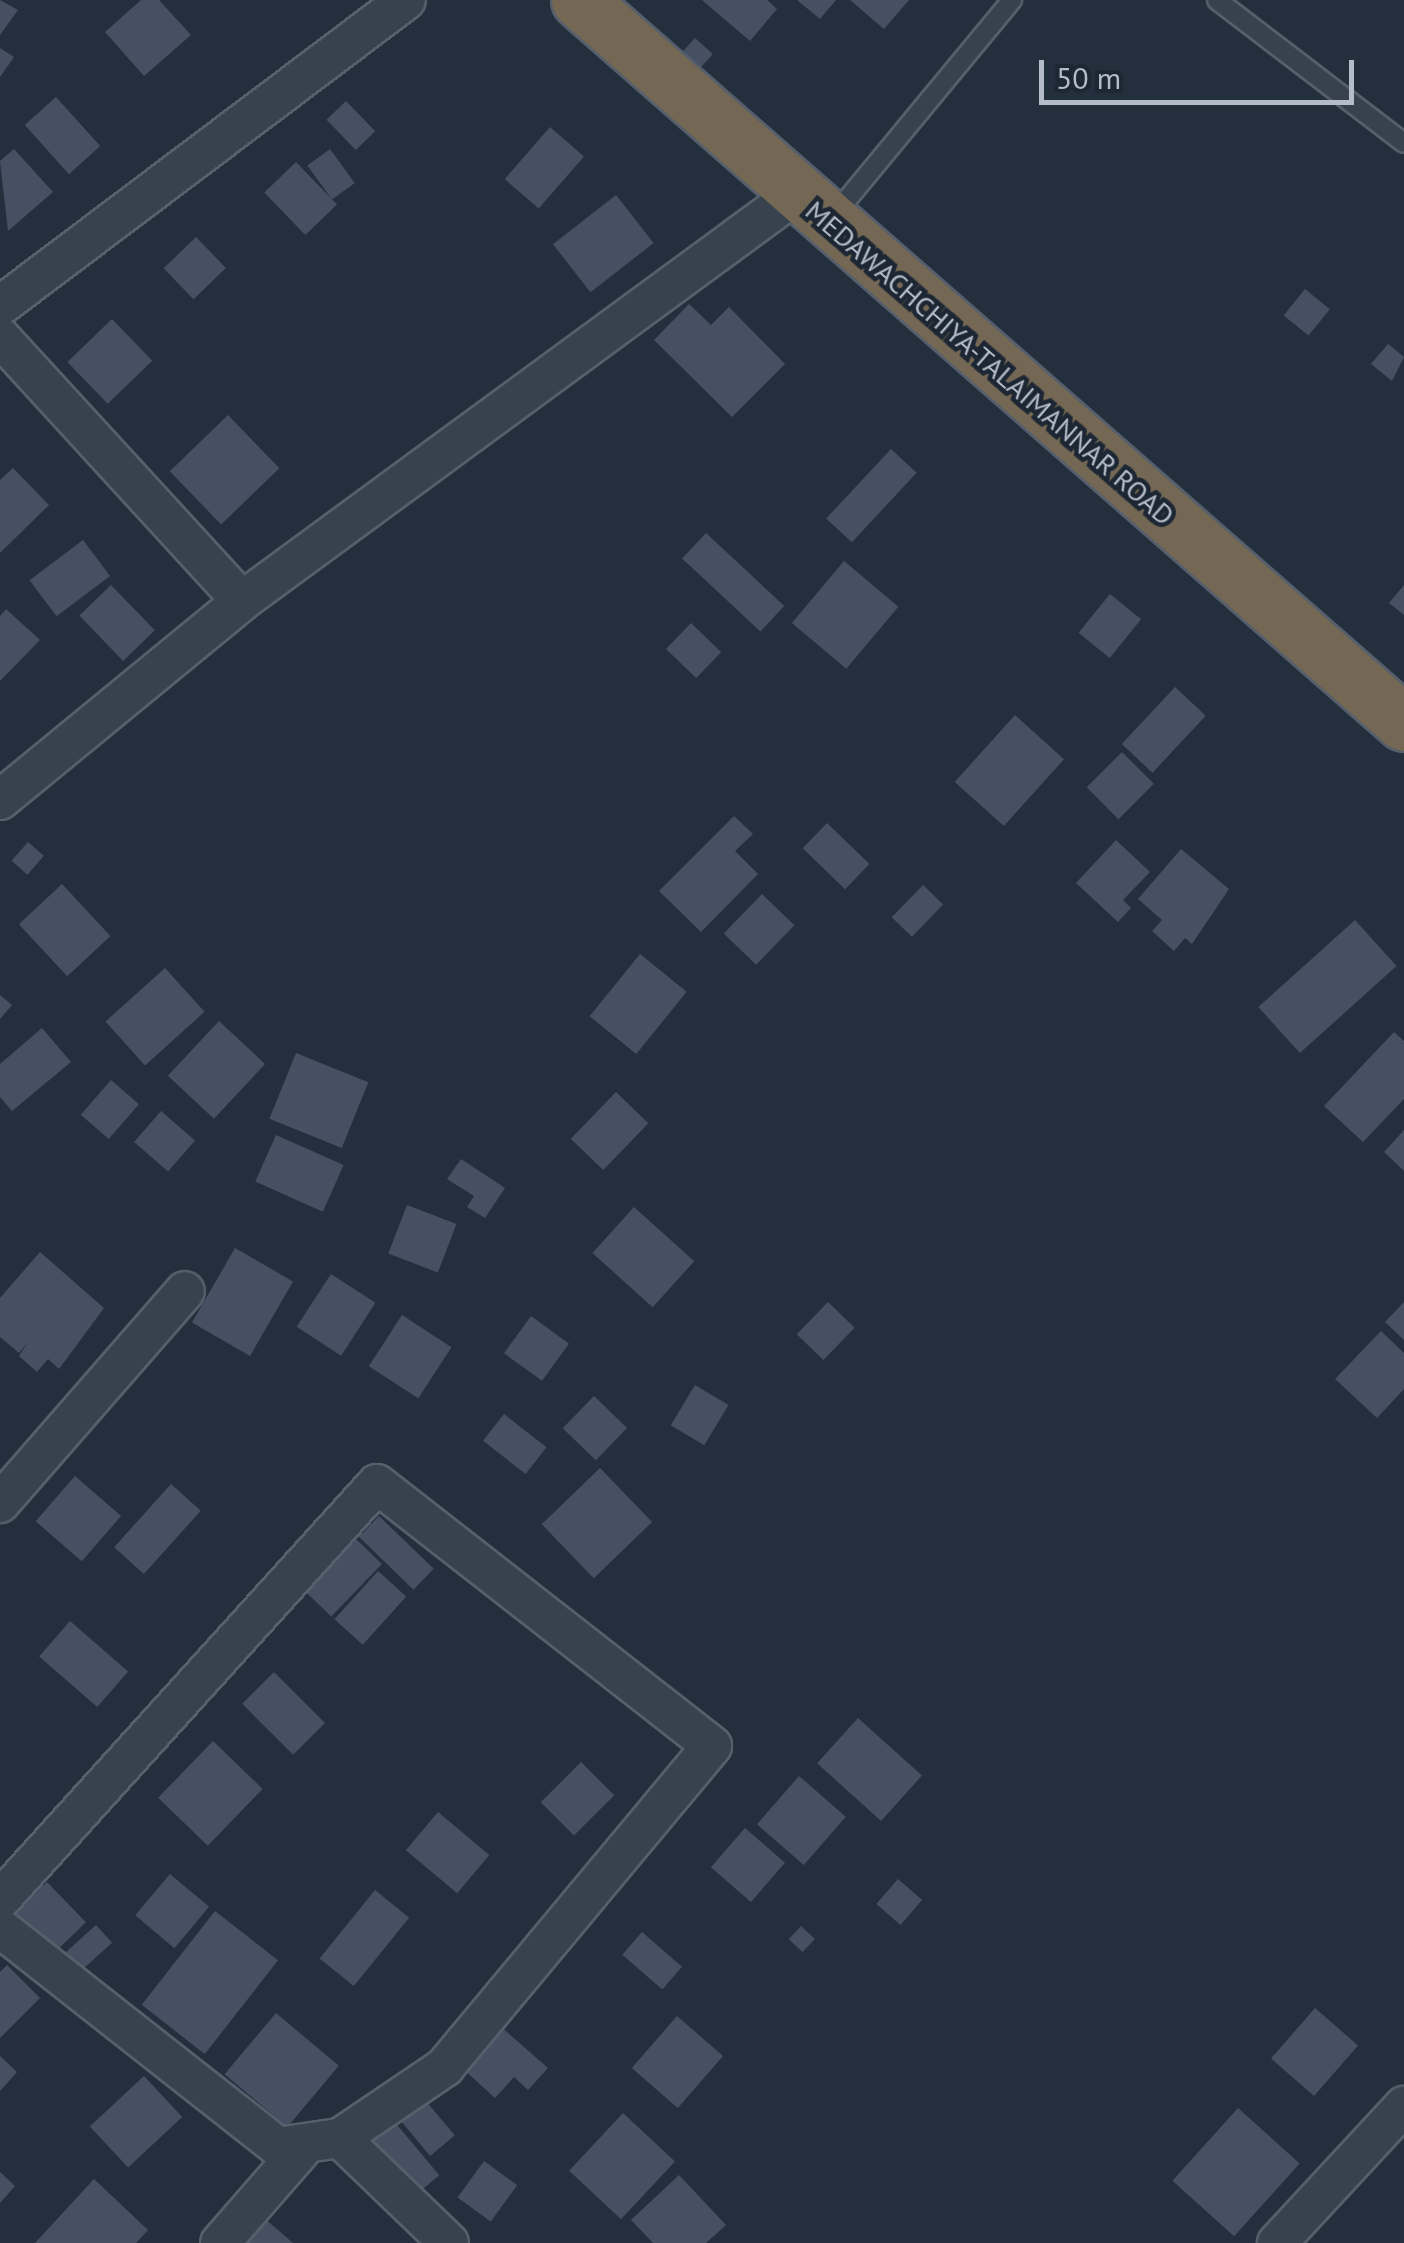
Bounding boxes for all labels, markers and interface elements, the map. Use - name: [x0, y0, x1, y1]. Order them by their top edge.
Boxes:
- scale bar: [1044, 40, 1359, 102]
- text: 50 m: [1056, 58, 1121, 97]
- street label: MEDAWACHCHIYA-TALAIMANNAR ROAD: [799, 194, 1181, 532]

